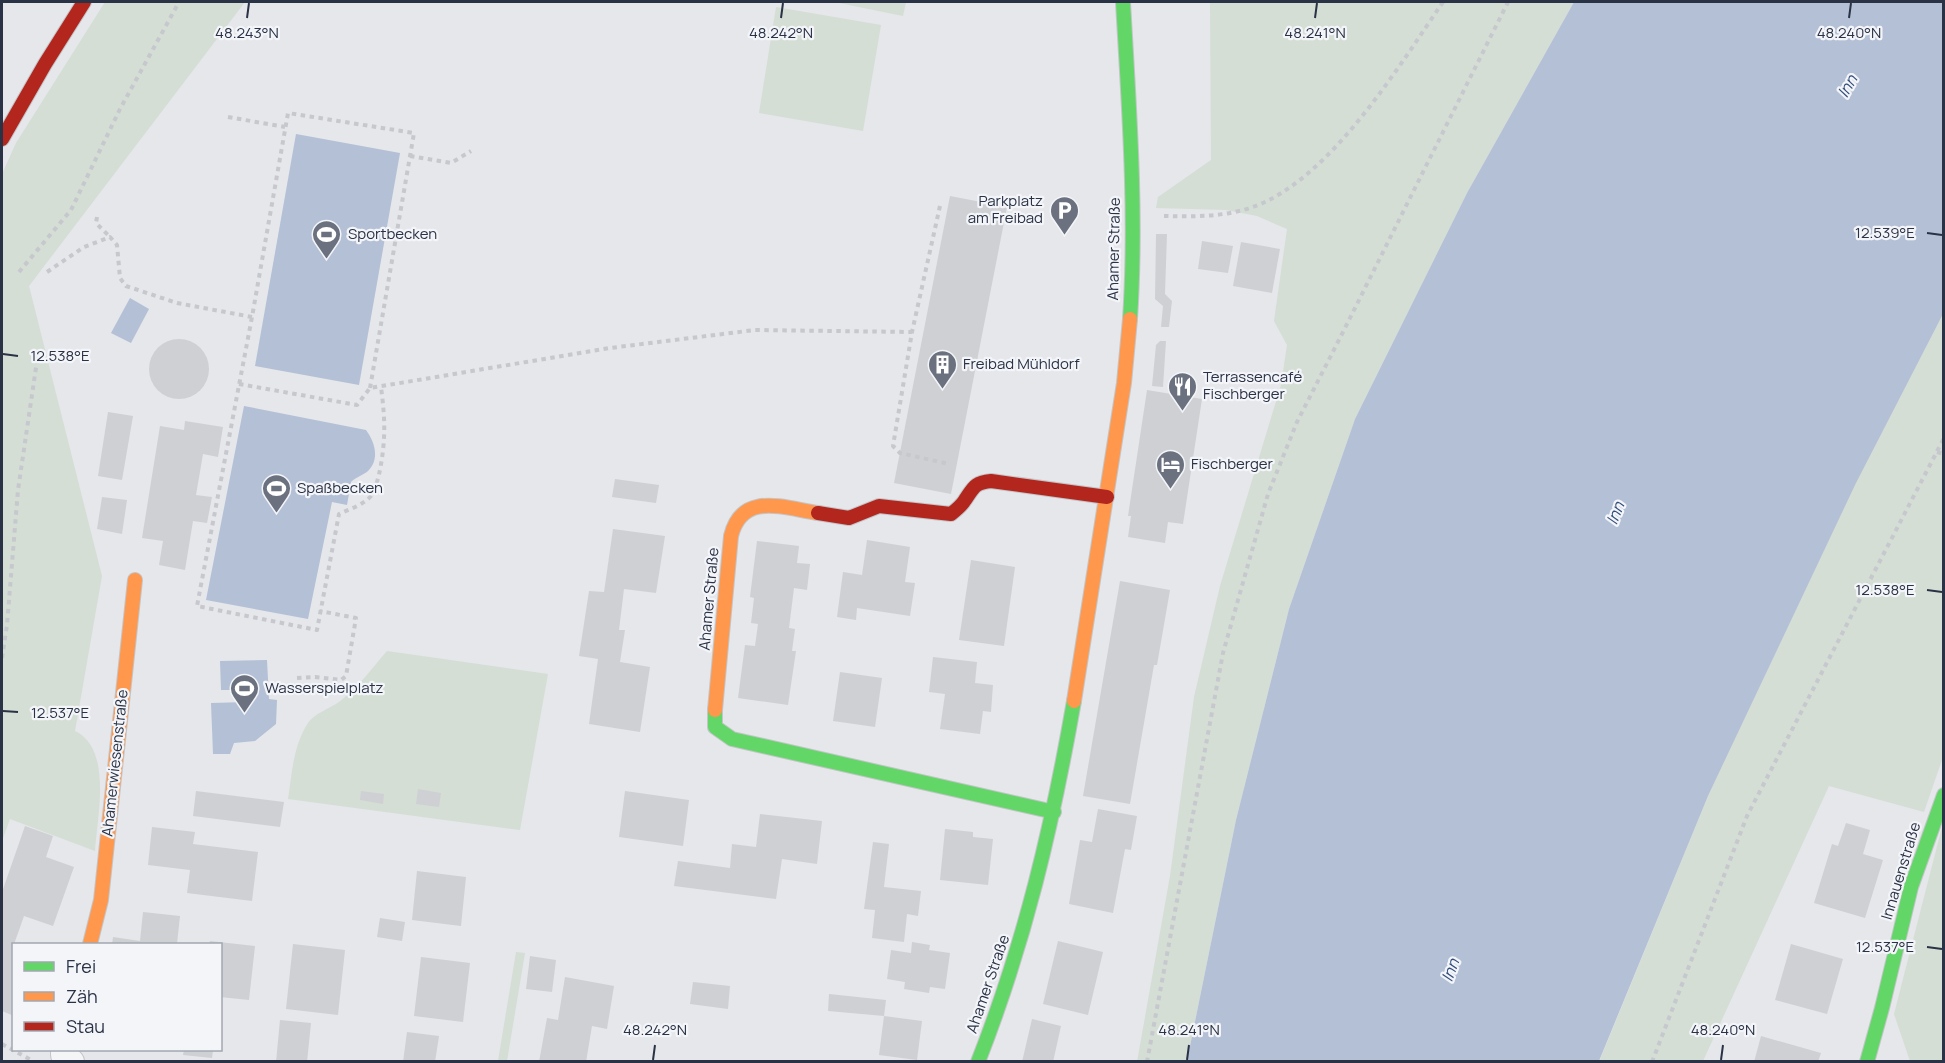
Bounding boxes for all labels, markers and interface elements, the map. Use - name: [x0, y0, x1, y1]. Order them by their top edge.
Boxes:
- text: 48.243°N: [215, 22, 279, 43]
- text: 48.242°N: [749, 22, 813, 43]
- text: 48.241°N: [1284, 22, 1346, 43]
- text: 48.240°N: [1817, 22, 1881, 43]
- water label: Inn: [1832, 70, 1862, 101]
- place label: Parkplatz am Freibad: [968, 190, 1043, 228]
- parking icon: Parkplatz am Freibad: [1048, 194, 1080, 236]
- street label: Ahamer Straße: [1102, 197, 1125, 301]
- sports icon: Sportbecken: [311, 218, 343, 260]
- text: 12.539°E: [1855, 222, 1915, 243]
- place label: Sportbecken: [348, 223, 437, 244]
- text: 12.538°E: [30, 345, 90, 366]
- building icon: Freibad Mühldorf: [926, 348, 958, 390]
- place label: Freibad Mühldorf: [963, 353, 1080, 374]
- place label: Terrassencafé Fischberger: [1203, 366, 1302, 404]
- restaurant icon: Terrassencafé Fischberger: [1166, 370, 1198, 412]
- hotel icon: Fischberger: [1154, 448, 1186, 490]
- place label: Fischberger: [1191, 453, 1274, 474]
- sports icon: Spaßbecken: [260, 472, 292, 514]
- place label: Spaßbecken: [297, 477, 383, 498]
- water label: Inn: [1601, 498, 1630, 528]
- street label: Ahamer Straße: [694, 546, 723, 651]
- text: 12.538°E: [1855, 579, 1915, 600]
- sports icon: Wasserspielplatz: [228, 672, 260, 714]
- place label: Wasserspielplatz: [265, 677, 384, 698]
- street label: Ahamerwiesenstraße: [96, 688, 133, 838]
- text: 12.537°E: [31, 702, 89, 723]
- street label: Innauenstraße: [1876, 819, 1925, 922]
- street label: Ahamer Straße: [961, 931, 1014, 1036]
- text: 12.537°E: [1856, 936, 1914, 957]
- legend: [12, 943, 222, 1051]
- text: Frei: [66, 954, 96, 978]
- water label: Inn: [1436, 955, 1464, 984]
- text: Zäh: [66, 984, 98, 1008]
- text: Stau: [66, 1014, 105, 1038]
- text: 48.242°N: [623, 1019, 687, 1040]
- text: 48.241°N: [1158, 1019, 1220, 1040]
- text: 48.240°N: [1691, 1019, 1755, 1040]

